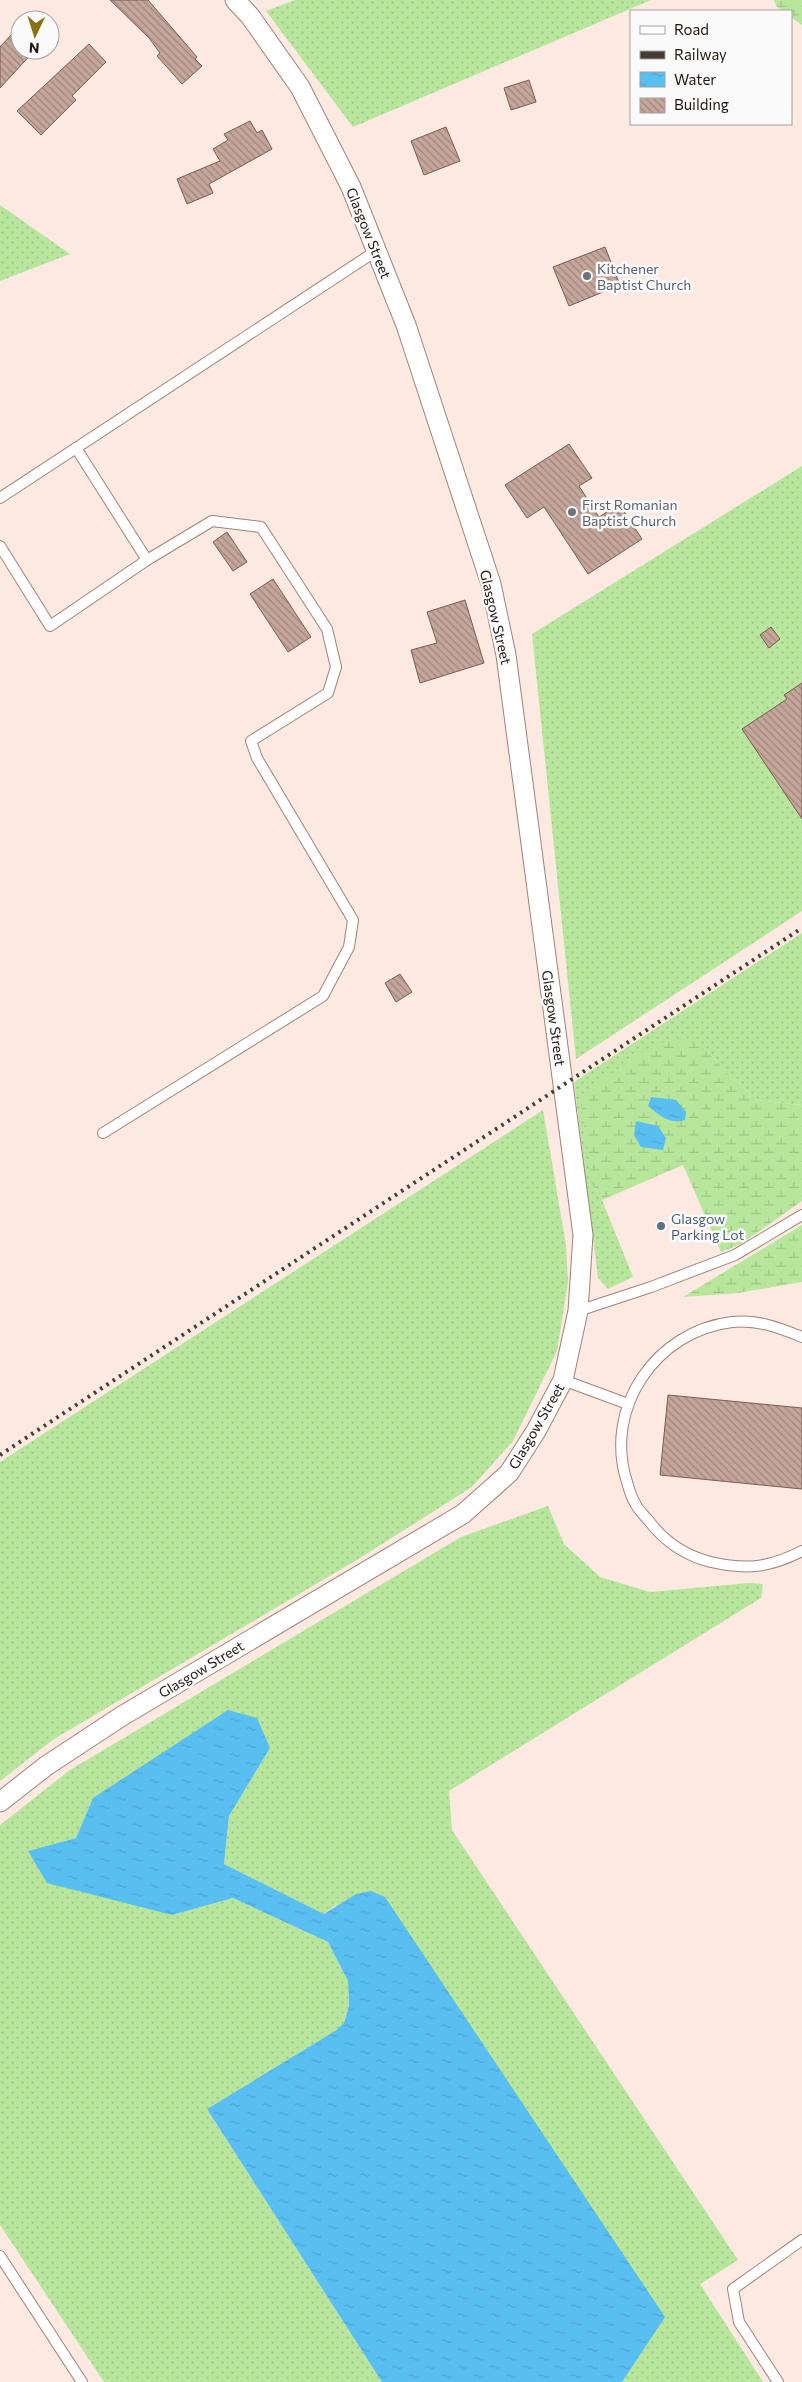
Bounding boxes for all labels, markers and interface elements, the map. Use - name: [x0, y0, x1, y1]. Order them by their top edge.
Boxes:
- north arrow: [10, 10, 60, 60]
- legend: [630, 10, 792, 125]
- text: Road: [674, 20, 709, 38]
- text: N: [28, 40, 40, 57]
- text: Railway: [674, 45, 727, 63]
- text: Water: [674, 70, 716, 88]
- text: Building: [674, 95, 729, 113]
- street label: Glasgow Street: [343, 185, 395, 281]
- place label: Kitchener Baptist Church: [597, 260, 691, 293]
- marker: Kitchener Baptist Church: [581, 270, 593, 282]
- place label: First Romanian Baptist Church: [582, 496, 678, 529]
- marker: First Romanian Baptist Church: [566, 506, 578, 518]
- street label: Glasgow Street: [477, 568, 515, 666]
- street label: Glasgow Street: [539, 969, 569, 1067]
- place label: Glasgow Parking Lot: [671, 1210, 744, 1243]
- marker: Glasgow Parking Lot: [655, 1220, 667, 1232]
- street label: Glasgow Street: [505, 1380, 568, 1472]
- street label: Glasgow Street: [155, 1637, 247, 1701]

